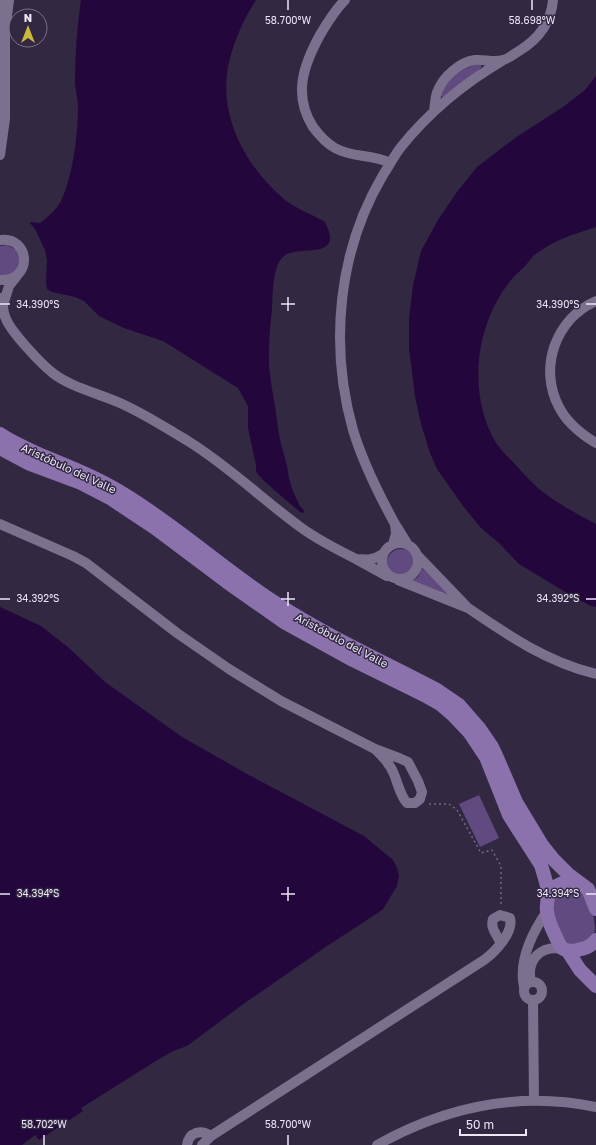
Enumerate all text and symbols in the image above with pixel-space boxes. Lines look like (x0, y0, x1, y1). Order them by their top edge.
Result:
north arrow (8, 8, 48, 48)
text: N (24, 11, 32, 24)
text: 58.700°W (265, 14, 311, 26)
text: 58.698°W (509, 14, 556, 26)
text: 34.390°S (16, 298, 60, 310)
text: 34.390°S (536, 298, 580, 310)
street label: Aristóbulo del Valle (19, 440, 119, 496)
text: 34.392°S (17, 592, 59, 604)
text: 34.392°S (537, 592, 579, 604)
street label: Aristóbulo del Valle (293, 610, 391, 670)
text: 34.394°S (17, 887, 59, 899)
text: 34.394°S (537, 887, 579, 899)
scale bar (460, 1111, 526, 1137)
text: 50 m (466, 1117, 494, 1132)
text: 58.702°W (21, 1118, 67, 1130)
text: 58.700°W (265, 1118, 311, 1130)

